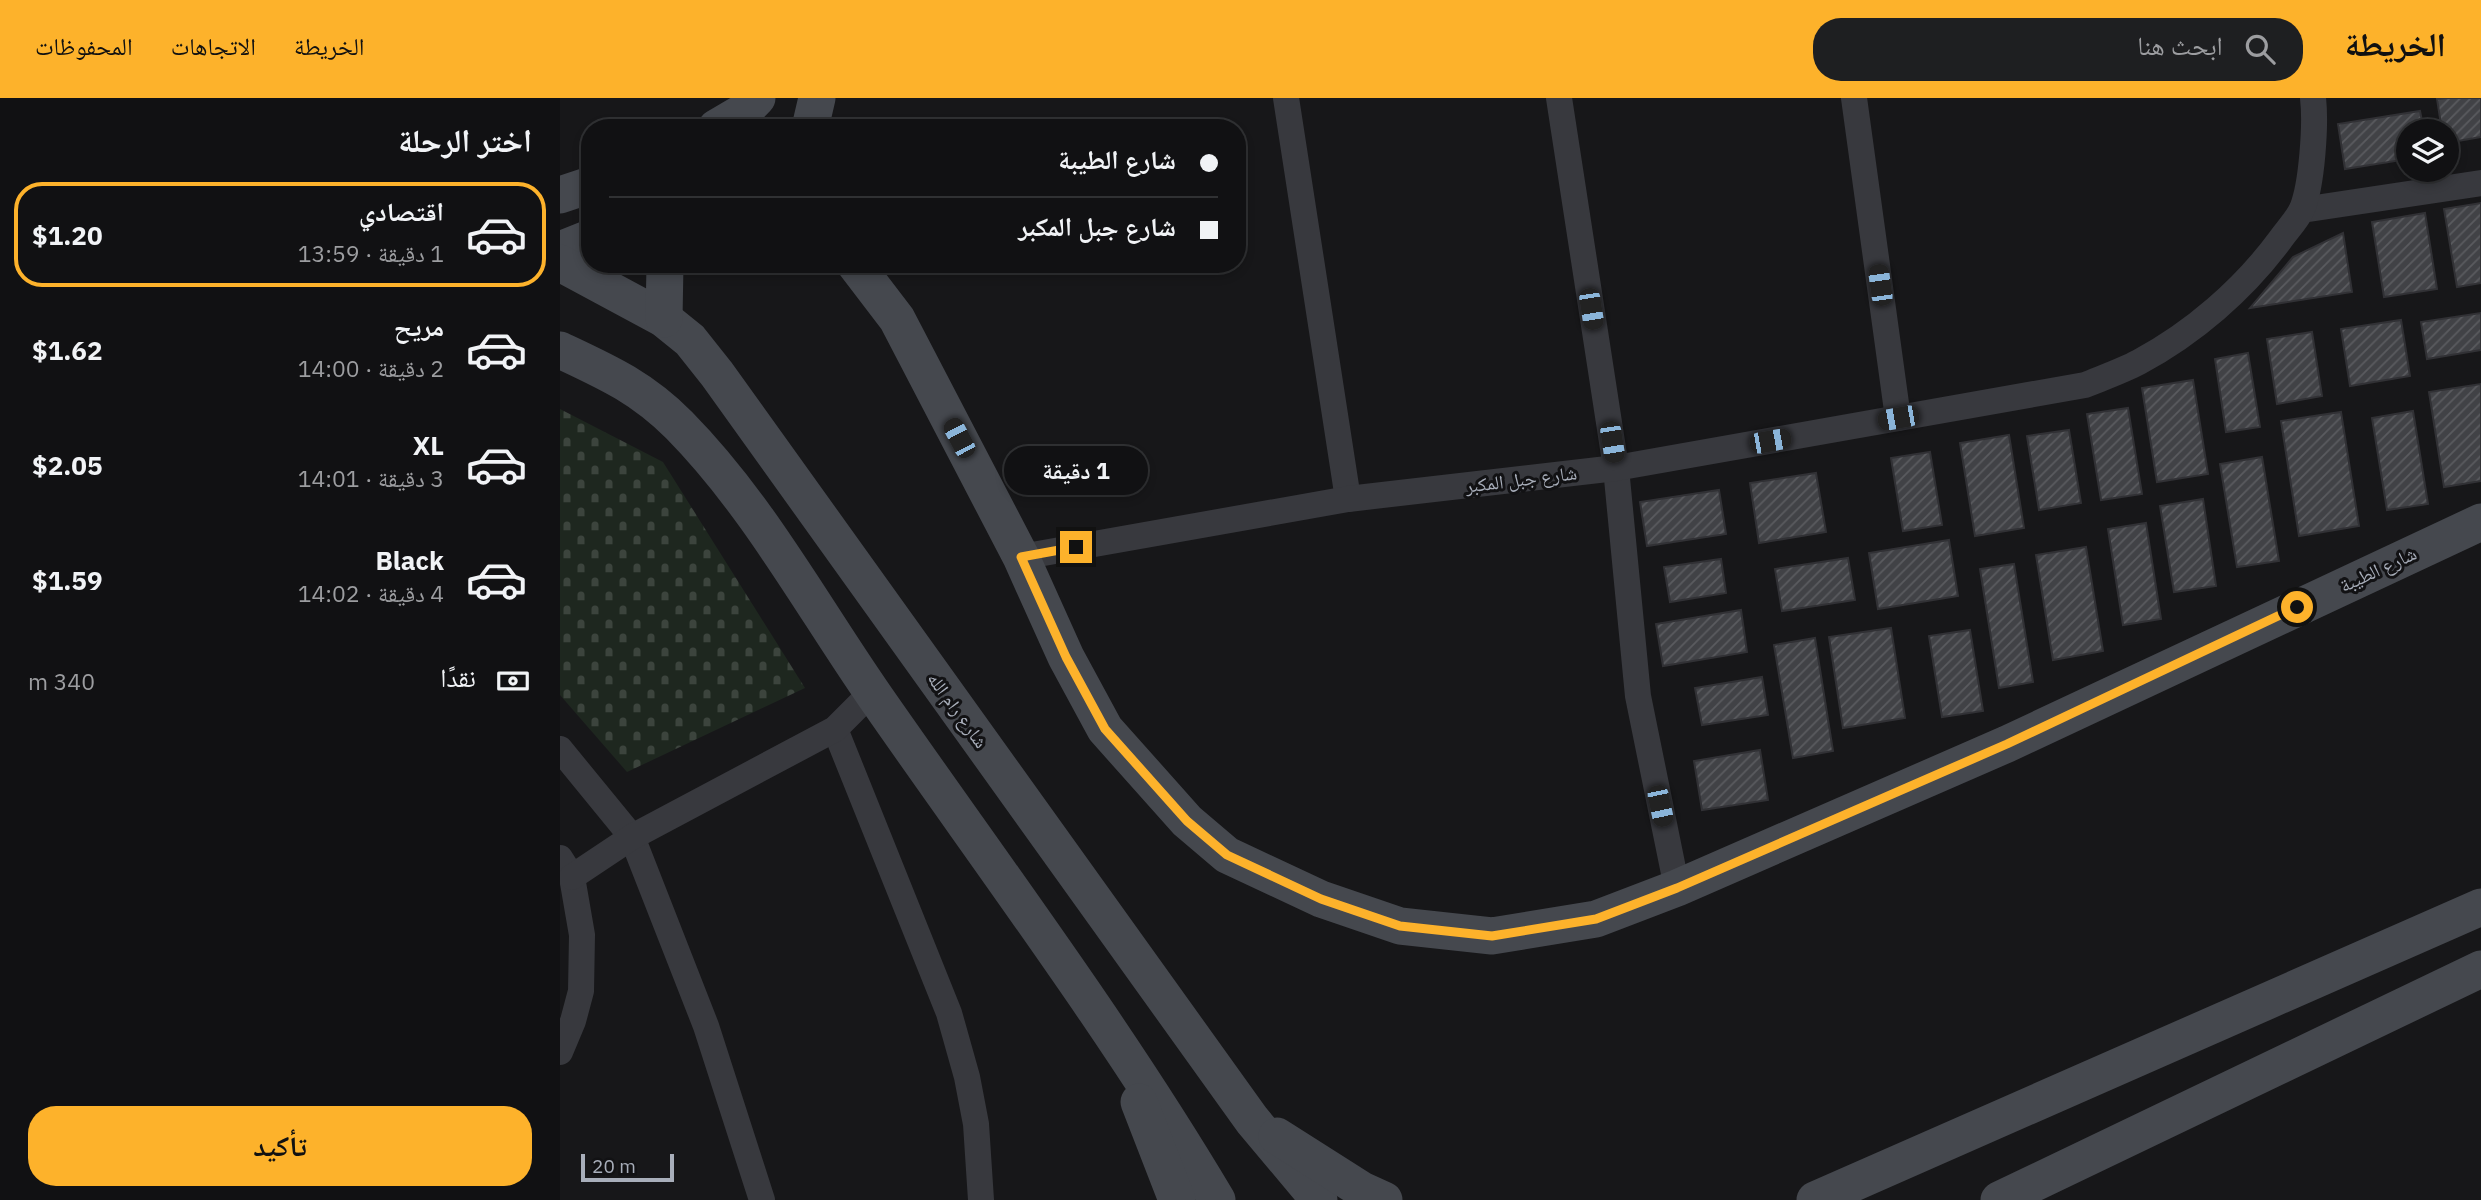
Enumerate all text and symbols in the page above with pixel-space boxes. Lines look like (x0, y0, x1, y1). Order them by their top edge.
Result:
search box (1813, 18, 2303, 81)
text: الخريطة (2345, 22, 2446, 65)
text: ابحث هنا (2137, 28, 2223, 62)
text: المحفوظات (35, 30, 133, 62)
text: الاتجاهات (171, 30, 256, 62)
text: الخريطة (294, 30, 365, 62)
icon: search (2241, 30, 2279, 68)
text: اختر الرحلة (398, 119, 532, 161)
map controls (2396, 119, 2459, 182)
button: layers (2396, 119, 2459, 182)
text: شارع الطيبة (1058, 142, 1176, 176)
text: اقتصادي (359, 194, 444, 228)
icon: car (465, 203, 528, 266)
text: شارع جبل المكبر (1018, 209, 1176, 243)
text: $1.20 (32, 218, 103, 252)
text: 1 دقيقة · 13:59 (298, 238, 444, 268)
car (1867, 263, 1894, 307)
car (1578, 287, 1605, 331)
text: مريح (394, 309, 444, 343)
icon: car (465, 318, 528, 381)
text: $1.62 (32, 333, 103, 367)
text: 2 دقيقة · 14:00 (298, 353, 444, 383)
car (1876, 404, 1921, 432)
car (940, 415, 979, 461)
car (1599, 420, 1626, 464)
car (1748, 427, 1793, 455)
text: XL (413, 428, 444, 462)
icon: car (465, 433, 528, 496)
callout: 1 دقيقة (1004, 446, 1148, 494)
text: $2.05 (32, 448, 103, 482)
text: 1 دقيقة (1042, 455, 1110, 485)
street label: شارع جبل المكبر (1463, 460, 1578, 498)
text: 3 دقيقة · 14:01 (298, 463, 444, 493)
route end (1060, 531, 1092, 563)
street label: شارع الطيبة (2336, 541, 2420, 597)
text: Black (376, 543, 444, 577)
icon: car (465, 548, 528, 611)
text: $1.59 (32, 563, 103, 597)
text: 4 دقيقة · 14:02 (298, 578, 444, 608)
route start (2281, 591, 2313, 623)
text: نقدًا (440, 660, 476, 694)
icon: cash (494, 662, 532, 700)
text: 340 m (28, 666, 95, 696)
street label: شارع رام الله (921, 667, 994, 754)
car (1646, 783, 1675, 829)
button: تأكيد (28, 1106, 532, 1186)
scale bar (581, 1151, 674, 1183)
text: 20 m (592, 1154, 636, 1178)

